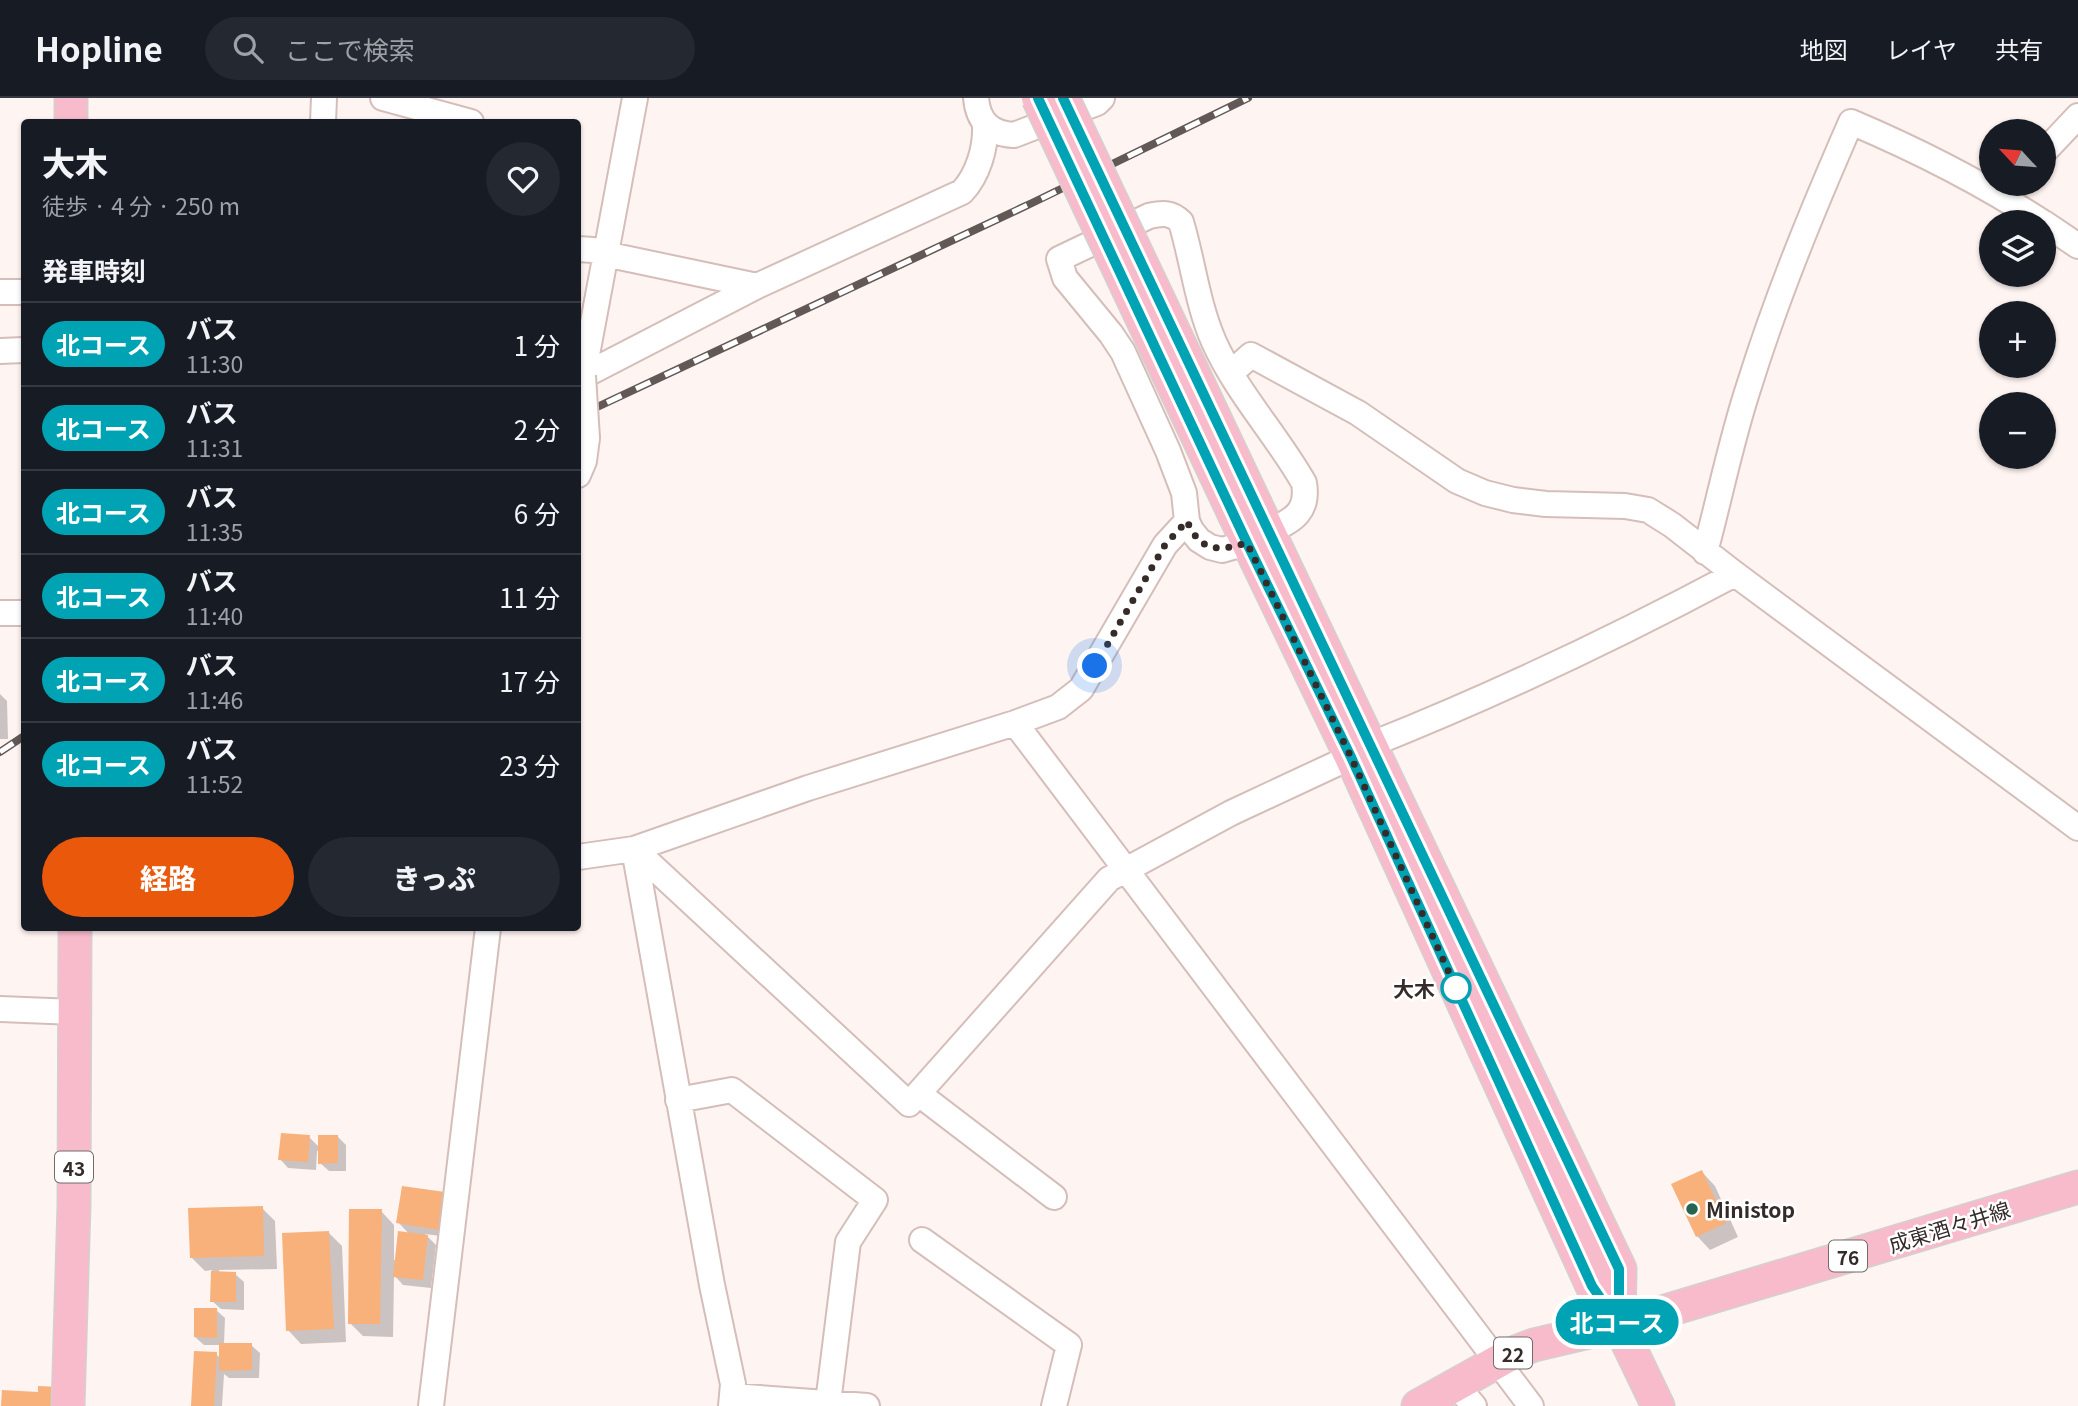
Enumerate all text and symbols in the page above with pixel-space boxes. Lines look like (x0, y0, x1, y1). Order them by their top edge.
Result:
search box (205, 17, 695, 80)
text: Hopline (35, 24, 163, 72)
icon: search (229, 29, 267, 67)
text: ここで検索 (285, 30, 415, 67)
text: 地図 (1800, 31, 1848, 66)
text: レイヤ (1886, 31, 1957, 66)
text: 共有 (1995, 31, 2043, 66)
north arrow (1979, 119, 2056, 196)
map controls (1979, 119, 2056, 469)
text: 大木 (42, 138, 108, 186)
button: heart (486, 142, 560, 216)
text: 徒歩 · 4 分 · 250 m (42, 188, 240, 222)
button: layers (1979, 210, 2056, 287)
text: 発車時刻 (42, 251, 146, 288)
button: + (1979, 301, 2056, 378)
text: バス (186, 309, 238, 346)
text: 北コース (56, 326, 151, 361)
text: 1 分 (514, 326, 560, 363)
text: 11:30 (186, 346, 243, 380)
button: − (1979, 392, 2056, 469)
text: バス (186, 393, 238, 430)
text: 北コース (56, 410, 151, 445)
text: 2 分 (514, 410, 560, 447)
text: 11:31 (186, 430, 243, 464)
text: バス (186, 477, 238, 514)
text: 北コース (56, 494, 151, 529)
text: 6 分 (514, 494, 560, 531)
text: 11:35 (186, 514, 243, 548)
text: バス (186, 561, 238, 598)
text: 北コース (56, 578, 151, 613)
text: 11 分 (499, 578, 560, 615)
text: 11:40 (186, 598, 243, 632)
text: バス (186, 645, 238, 682)
your location (1077, 648, 1112, 683)
text: 北コース (56, 662, 151, 697)
text: 17 分 (499, 662, 560, 699)
text: 11:46 (186, 682, 243, 716)
text: バス (186, 729, 238, 766)
text: 北コース (56, 746, 151, 781)
text: 23 分 (499, 746, 560, 783)
text: 11:52 (186, 766, 243, 800)
button: 経路 (42, 837, 294, 917)
button: きっぷ (308, 837, 560, 917)
place label: 大木 (1393, 973, 1435, 1003)
marker: 大木 (1441, 973, 1471, 1003)
road number: 43 (55, 1152, 93, 1182)
street label: 成東酒々井線 (1884, 1193, 2014, 1259)
place label: Ministop (1706, 1194, 1795, 1224)
marker: Ministop (1684, 1201, 1700, 1217)
road number: 76 (1829, 1240, 1867, 1272)
line badge: 北コース (1568, 1299, 1666, 1345)
text: 北コース (1570, 1304, 1664, 1339)
road number: 22 (1494, 1338, 1532, 1368)

